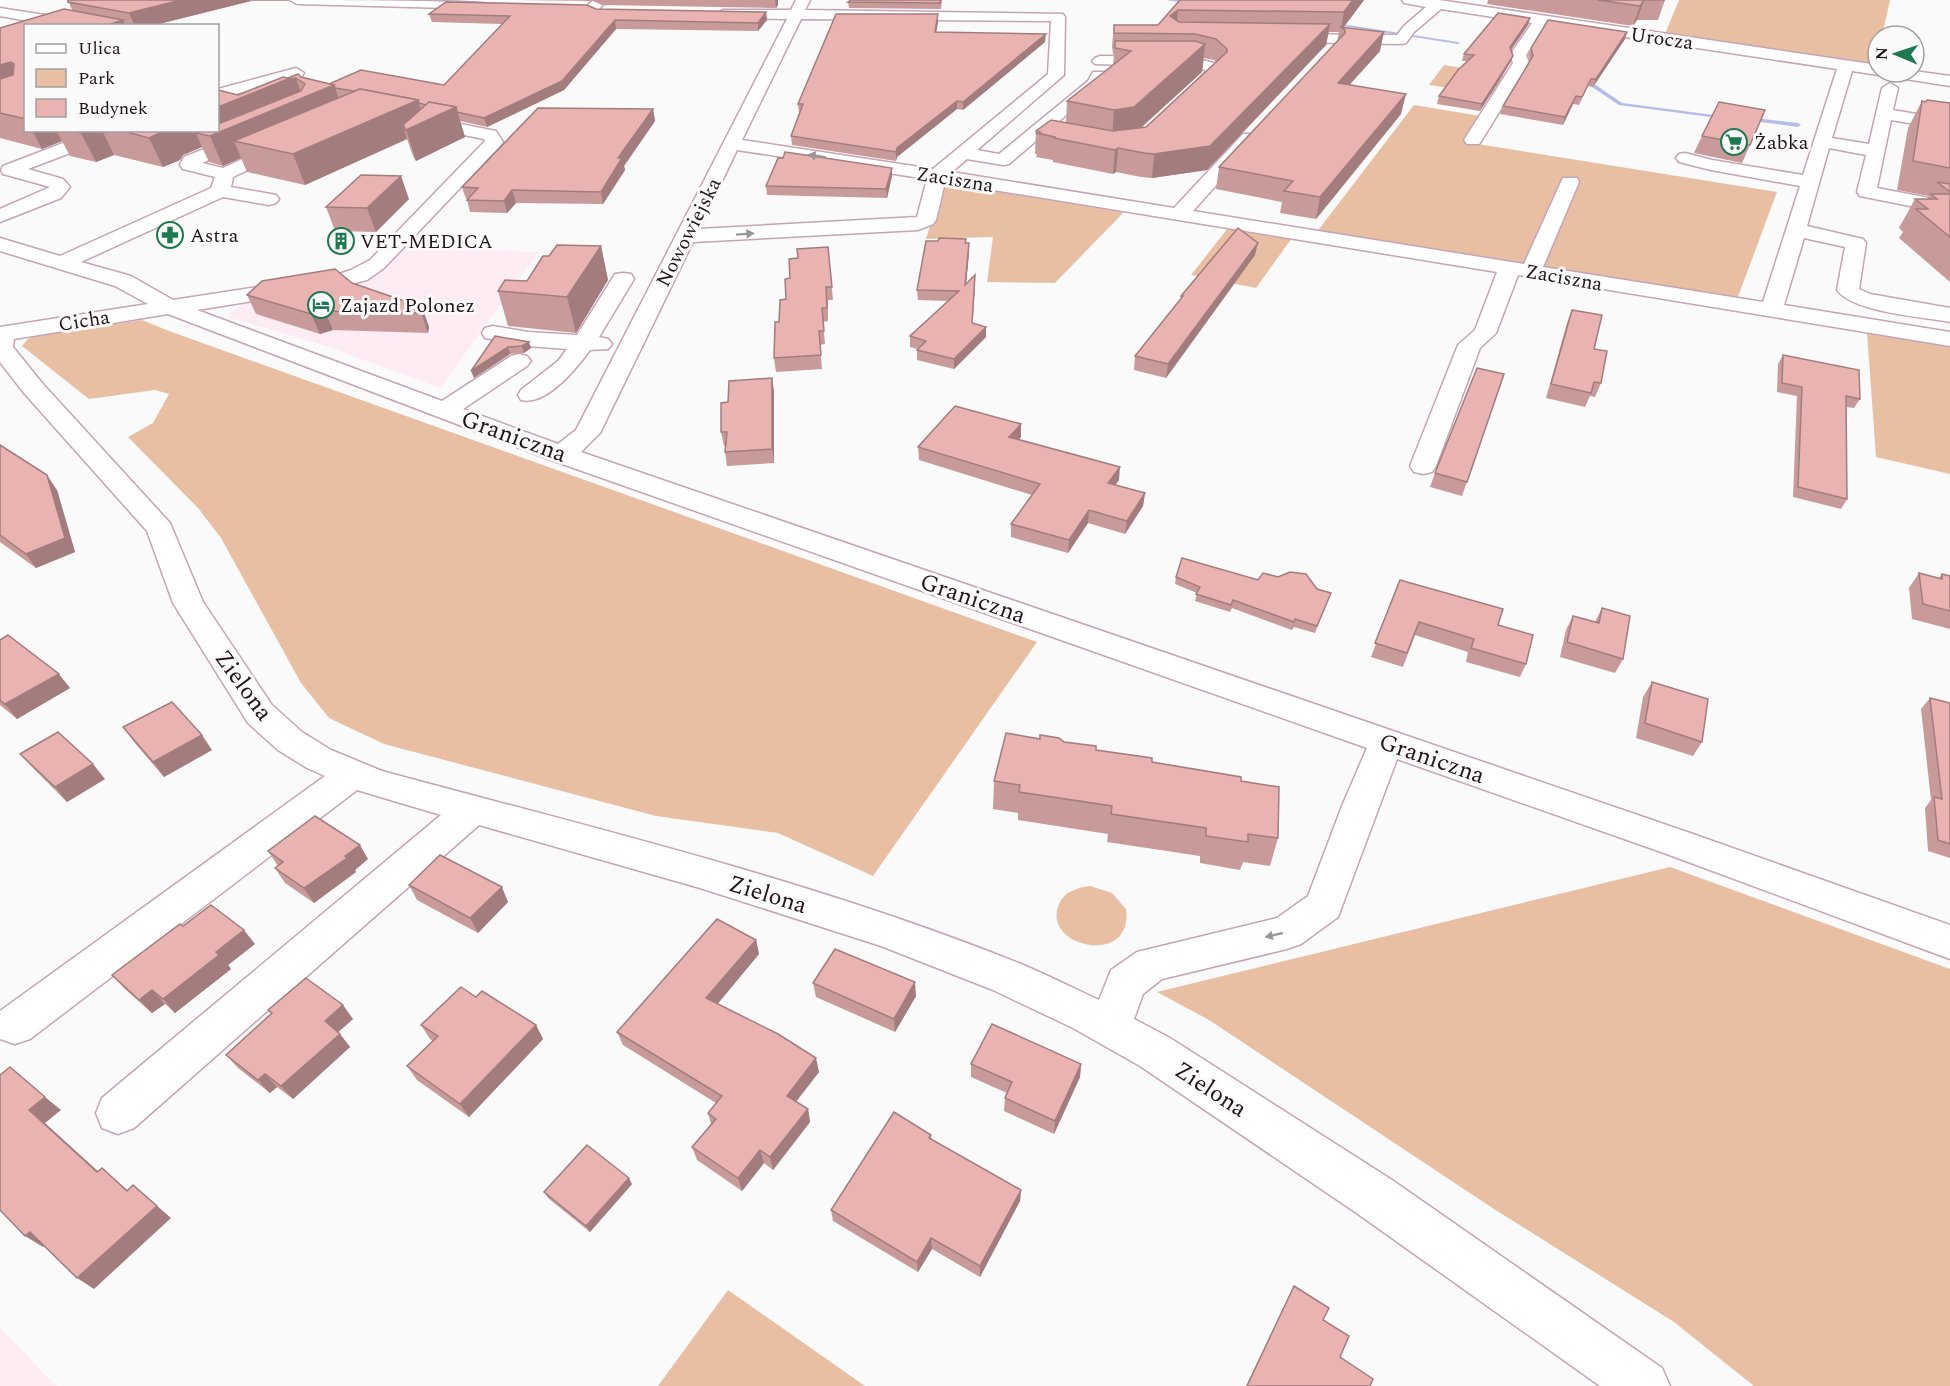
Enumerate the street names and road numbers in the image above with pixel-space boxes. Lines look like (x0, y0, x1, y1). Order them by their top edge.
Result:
street label: Urocza (1628, 20, 1696, 58)
street label: Zaciszna (914, 159, 996, 201)
street label: Nowowiejska (648, 172, 729, 292)
street label: Zaciszna (1523, 256, 1605, 300)
street label: Cicha (56, 302, 112, 340)
street label: Graniczna (456, 401, 572, 473)
street label: Graniczna (915, 564, 1031, 634)
street label: Zielona (205, 643, 281, 729)
street label: Graniczna (1374, 724, 1490, 794)
street label: Zielona (724, 866, 812, 924)
street label: Zielona (1167, 1053, 1254, 1127)

